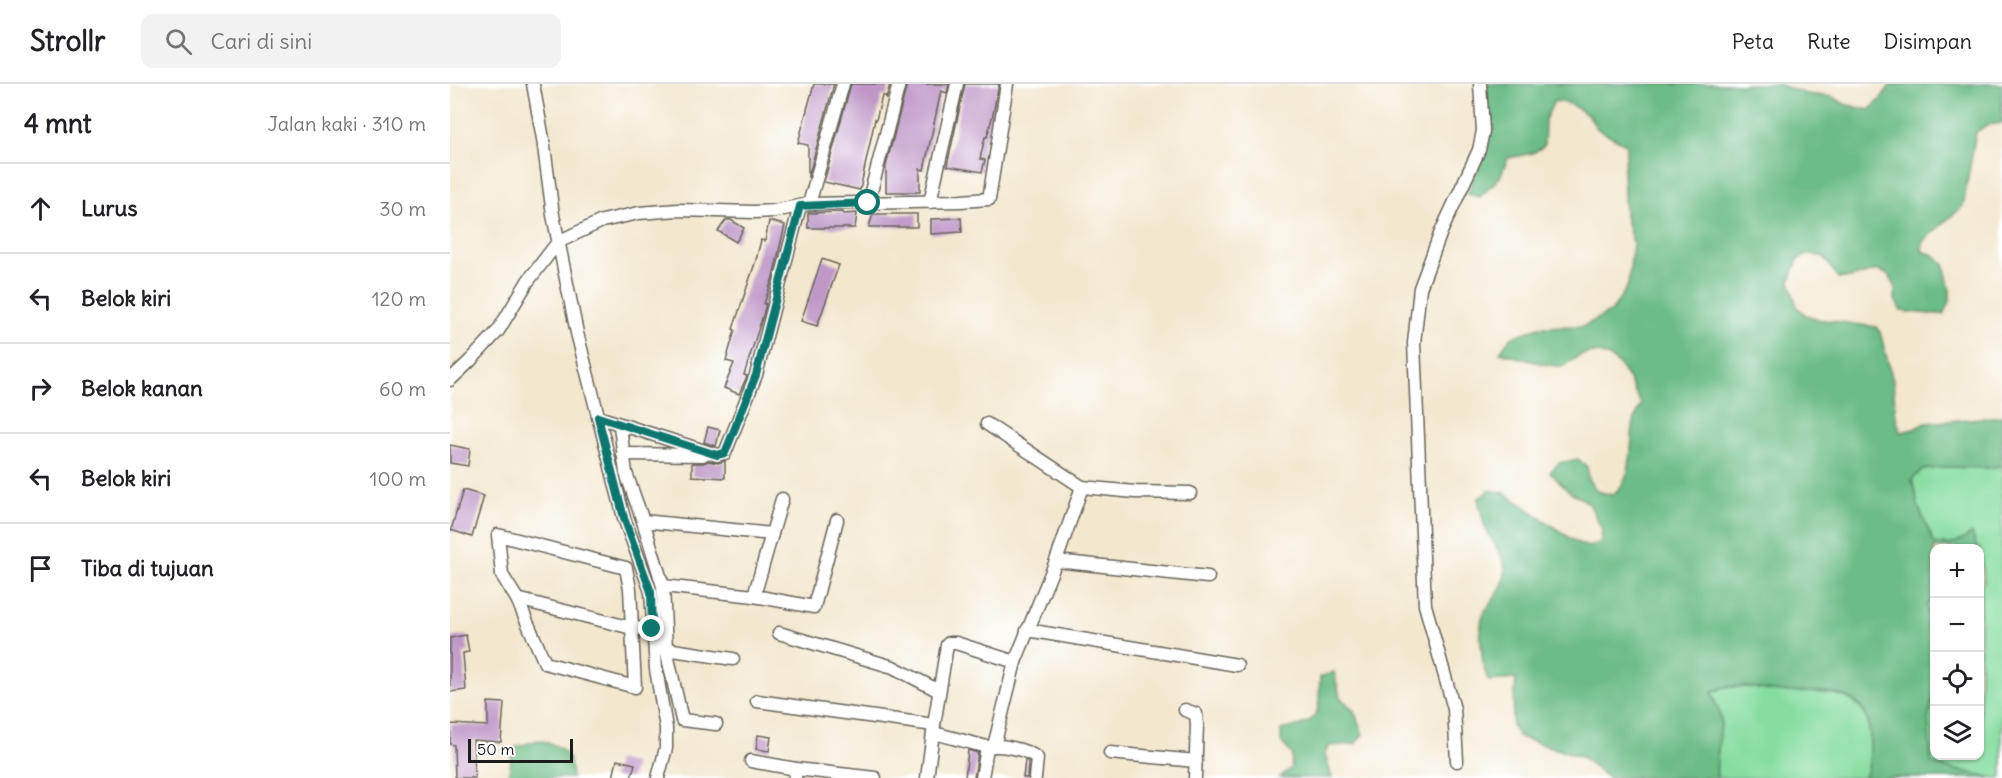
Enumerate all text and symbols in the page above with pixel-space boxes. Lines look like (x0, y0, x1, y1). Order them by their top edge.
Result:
search box (141, 14, 561, 68)
text: Strollr (30, 23, 105, 59)
icon: search (162, 25, 195, 58)
text: Cari di sini (210, 27, 312, 55)
text: Peta (1732, 28, 1774, 55)
text: Rute (1807, 28, 1851, 55)
text: Disimpan (1884, 28, 1972, 55)
text: 4 mnt (24, 107, 92, 140)
text: Jalan kaki · 310 m (268, 111, 426, 136)
route start (854, 189, 880, 215)
icon: ahead (24, 192, 57, 225)
text: Lurus (81, 194, 137, 222)
text: 30 m (379, 196, 426, 221)
icon: left (24, 282, 57, 315)
text: Belok kiri (81, 284, 171, 312)
text: 120 m (372, 286, 426, 311)
icon: right (24, 372, 57, 405)
text: Belok kanan (81, 374, 203, 402)
text: 60 m (379, 376, 426, 401)
icon: left (24, 462, 57, 495)
text: Belok kiri (81, 464, 171, 492)
text: 100 m (369, 466, 426, 491)
map controls (1930, 544, 1984, 760)
button: + (1930, 544, 1984, 598)
icon: arrive (24, 552, 57, 585)
text: Tiba di tujuan (81, 554, 214, 582)
button: − (1930, 598, 1984, 652)
route end (638, 615, 664, 641)
button: locate (1930, 652, 1984, 706)
button: layers (1930, 706, 1984, 760)
scale bar (468, 736, 573, 764)
text: 50 m (477, 739, 515, 759)

